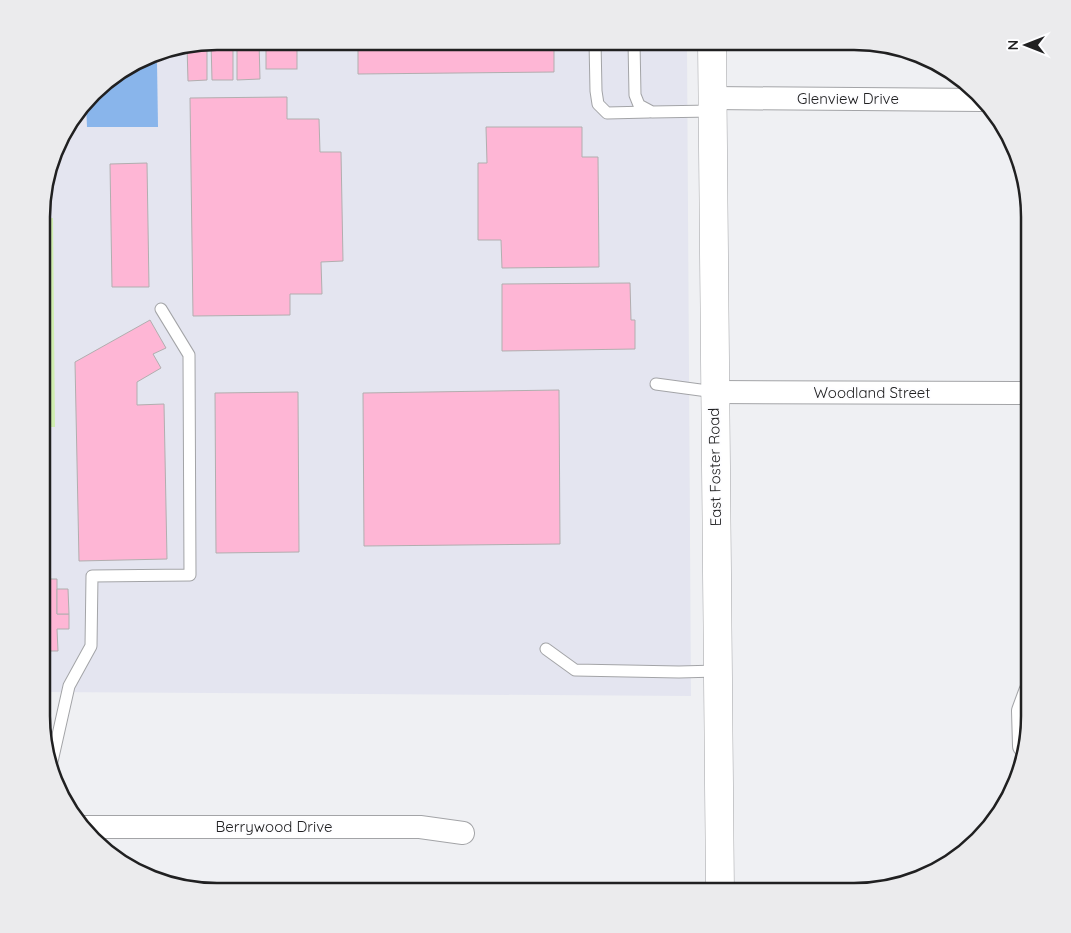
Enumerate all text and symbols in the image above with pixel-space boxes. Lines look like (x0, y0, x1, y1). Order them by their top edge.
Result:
north arrow (1001, 20, 1051, 70)
text: N (1004, 40, 1022, 50)
street label: Glenview Drive (797, 89, 899, 108)
street label: Woodland Street (814, 383, 930, 402)
street label: East Foster Road (704, 407, 725, 527)
street label: Berrywood Drive (216, 817, 333, 836)

